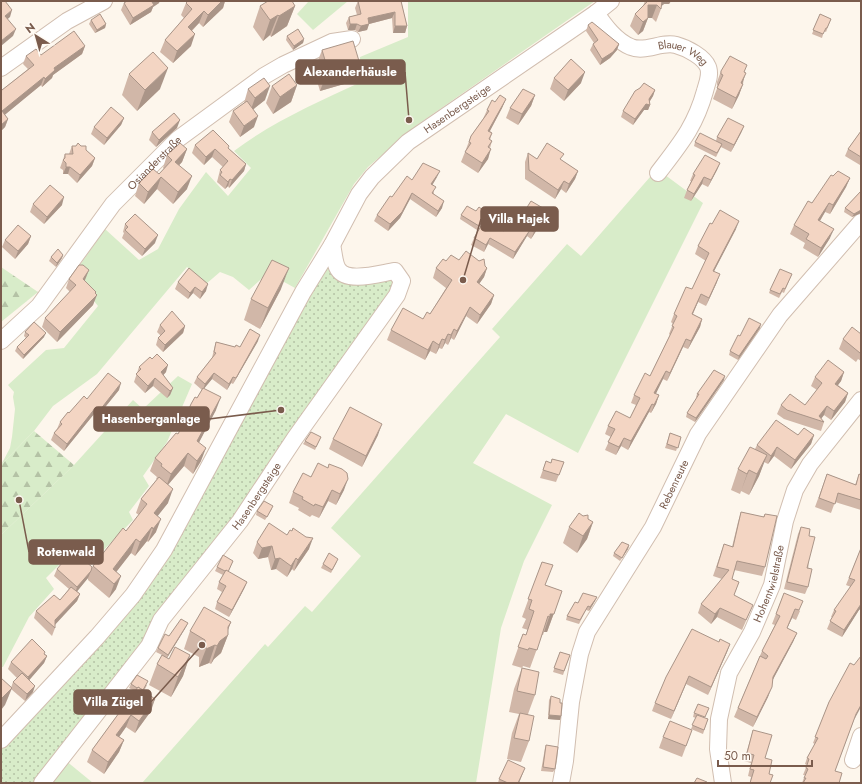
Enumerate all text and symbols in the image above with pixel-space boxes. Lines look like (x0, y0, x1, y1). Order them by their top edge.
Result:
north arrow (16, 16, 56, 56)
text: N (22, 19, 38, 37)
street label: Blauer Weg (656, 36, 712, 69)
callout: Alexanderhäusle (296, 60, 405, 84)
text: Alexanderhäusle (302, 63, 397, 81)
street label: Hasenbergsteige (420, 79, 494, 137)
street label: Osianderstraße (124, 132, 185, 193)
callout: Villa Hajek (481, 207, 558, 231)
text: Villa Hajek (487, 210, 550, 228)
callout: Hasenberganlage (94, 407, 209, 431)
text: Hasenberganlage (102, 410, 201, 428)
street label: Rebenreute (655, 457, 693, 512)
street label: Hasenbergsteige (228, 459, 285, 533)
callout: Rotenwald (29, 540, 103, 564)
text: Rotenwald (37, 543, 95, 561)
street label: Hohentwielstraße (749, 543, 788, 625)
callout: Villa Zügel (74, 690, 151, 714)
text: Villa Zügel (82, 693, 143, 711)
scale bar (718, 742, 812, 768)
text: 50 m (724, 747, 751, 765)

